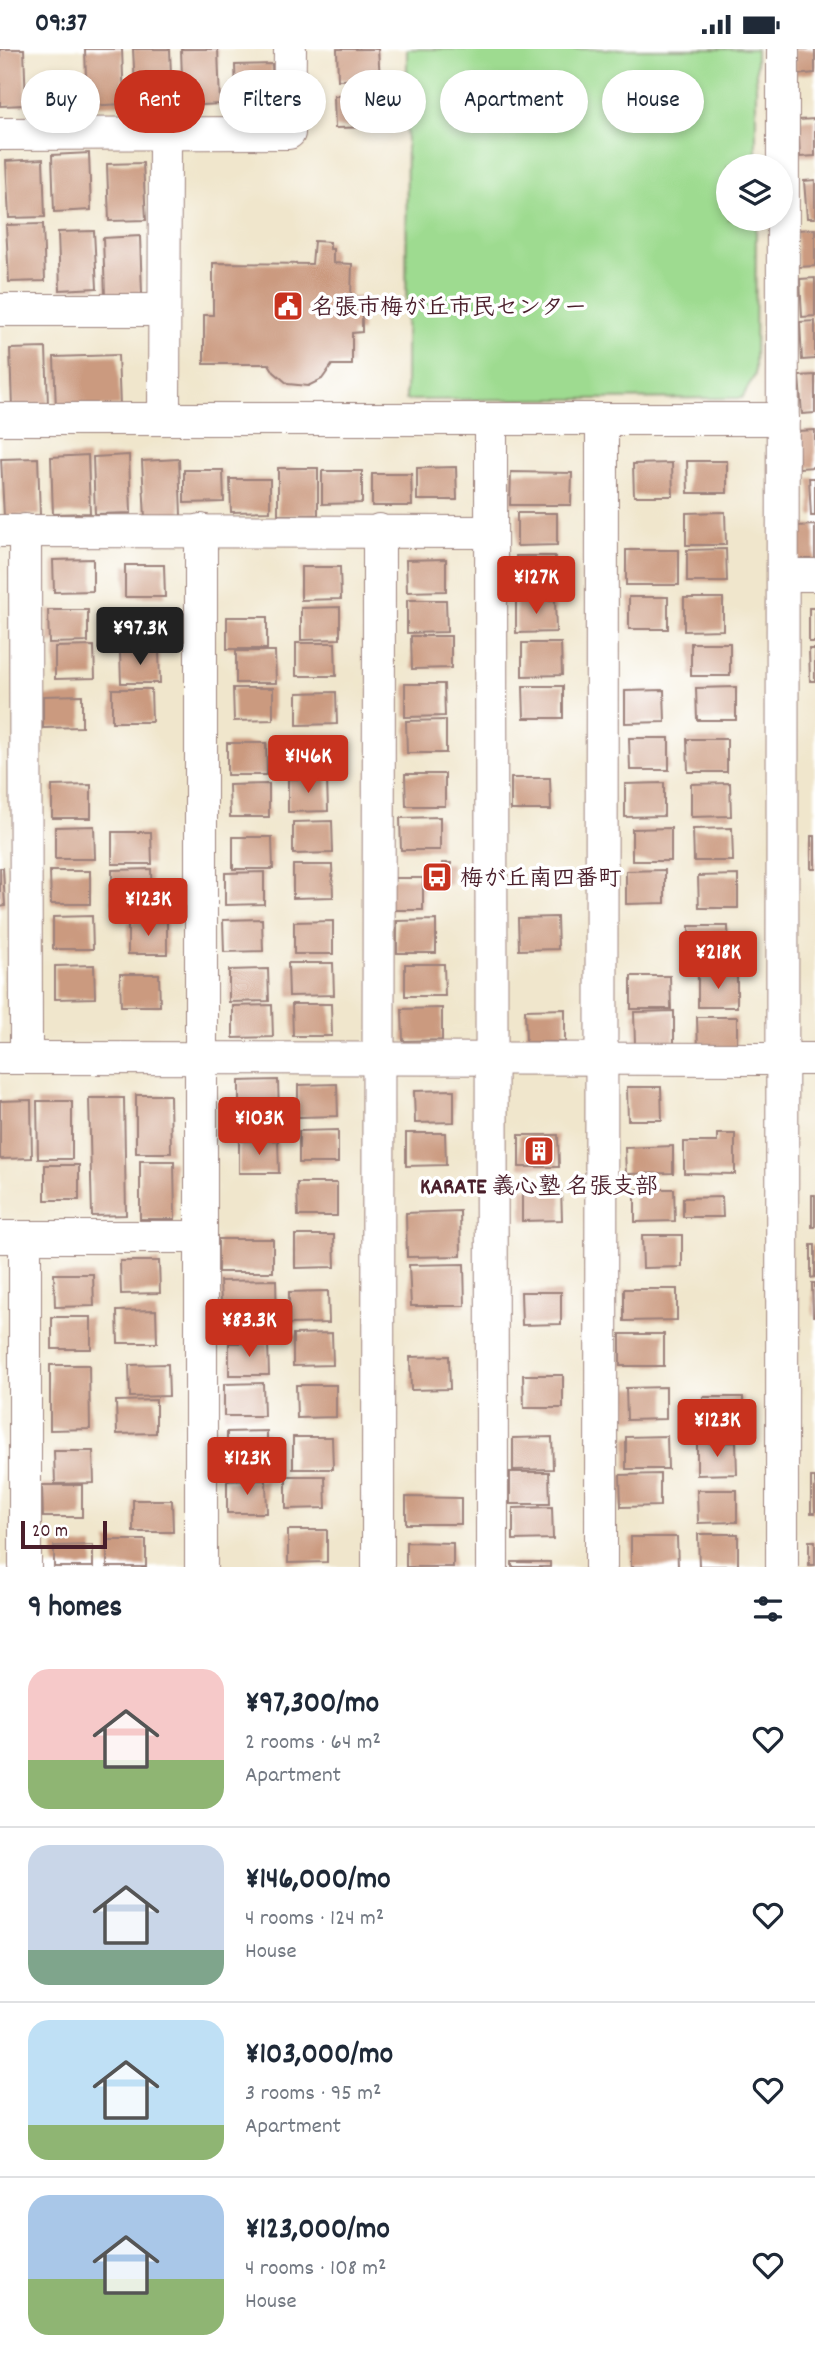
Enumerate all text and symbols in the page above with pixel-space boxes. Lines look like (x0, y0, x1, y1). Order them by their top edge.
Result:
text: 09:37 (35, 6, 87, 43)
chip: Buy (21, 70, 100, 133)
chip: Rent (114, 70, 205, 133)
chip: Filters (219, 70, 326, 133)
chip: New (340, 70, 426, 133)
chip: Apartment (440, 70, 588, 133)
chip: House (602, 70, 704, 133)
map controls (716, 154, 793, 231)
button: layers (716, 154, 793, 231)
public building icon: 名張市梅が丘市民センター (271, 289, 305, 323)
place label: 名張市梅が丘市民センター (311, 293, 587, 326)
pin: ¥127K (487, 557, 585, 616)
text: ¥127K (513, 562, 559, 595)
pin: ¥97.3K (83, 607, 197, 667)
text: ¥97.3K (112, 613, 168, 646)
pin: ¥146K (259, 735, 357, 795)
text: ¥146K (284, 741, 332, 774)
bus stop icon: 梅が丘南四番町 (420, 860, 454, 894)
place label: 梅が丘南四番町 (460, 864, 621, 897)
pin: ¥123K (99, 879, 197, 938)
text: ¥123K (124, 884, 172, 917)
pin: ¥218K (669, 932, 767, 991)
text: ¥218K (695, 937, 741, 970)
pin: ¥103K (210, 1097, 308, 1157)
text: ¥103K (234, 1103, 284, 1136)
building icon: KARATE 義心塾 名張支部 (522, 1134, 556, 1168)
place label: KARATE 義心塾 名張支部 (420, 1172, 658, 1205)
pin: ¥83.3K (192, 1299, 306, 1359)
text: ¥83.3K (221, 1305, 277, 1338)
pin: ¥123K (668, 1399, 766, 1459)
text: ¥123K (693, 1405, 741, 1438)
pin: ¥123K (198, 1437, 296, 1497)
text: ¥123K (223, 1443, 271, 1476)
scale bar (21, 1518, 107, 1550)
text: 20 m (32, 1519, 68, 1546)
text: 9 homes (28, 1588, 122, 1631)
icon: filters (749, 1590, 787, 1628)
text: ¥97,300/mo (245, 1684, 379, 1727)
icon: home (84, 1697, 168, 1781)
icon: heart (749, 1720, 787, 1758)
text: 2 rooms · 64 m² (245, 1727, 381, 1760)
text: Apartment (245, 1760, 341, 1793)
text: ¥146,000/mo (245, 1860, 391, 1903)
icon: home (84, 1873, 168, 1957)
icon: heart (749, 1896, 787, 1934)
text: 4 rooms · 124 m² (245, 1903, 384, 1936)
text: House (245, 1936, 297, 1969)
text: ¥103,000/mo (245, 2035, 393, 2078)
icon: home (84, 2048, 168, 2132)
icon: heart (749, 2071, 787, 2109)
text: 3 rooms · 95 m² (245, 2078, 381, 2111)
text: Apartment (245, 2111, 341, 2144)
text: ¥123,000/mo (245, 2210, 390, 2253)
icon: home (84, 2223, 168, 2307)
icon: heart (749, 2246, 787, 2284)
text: 4 rooms · 108 m² (245, 2253, 386, 2286)
text: House (245, 2286, 297, 2319)

